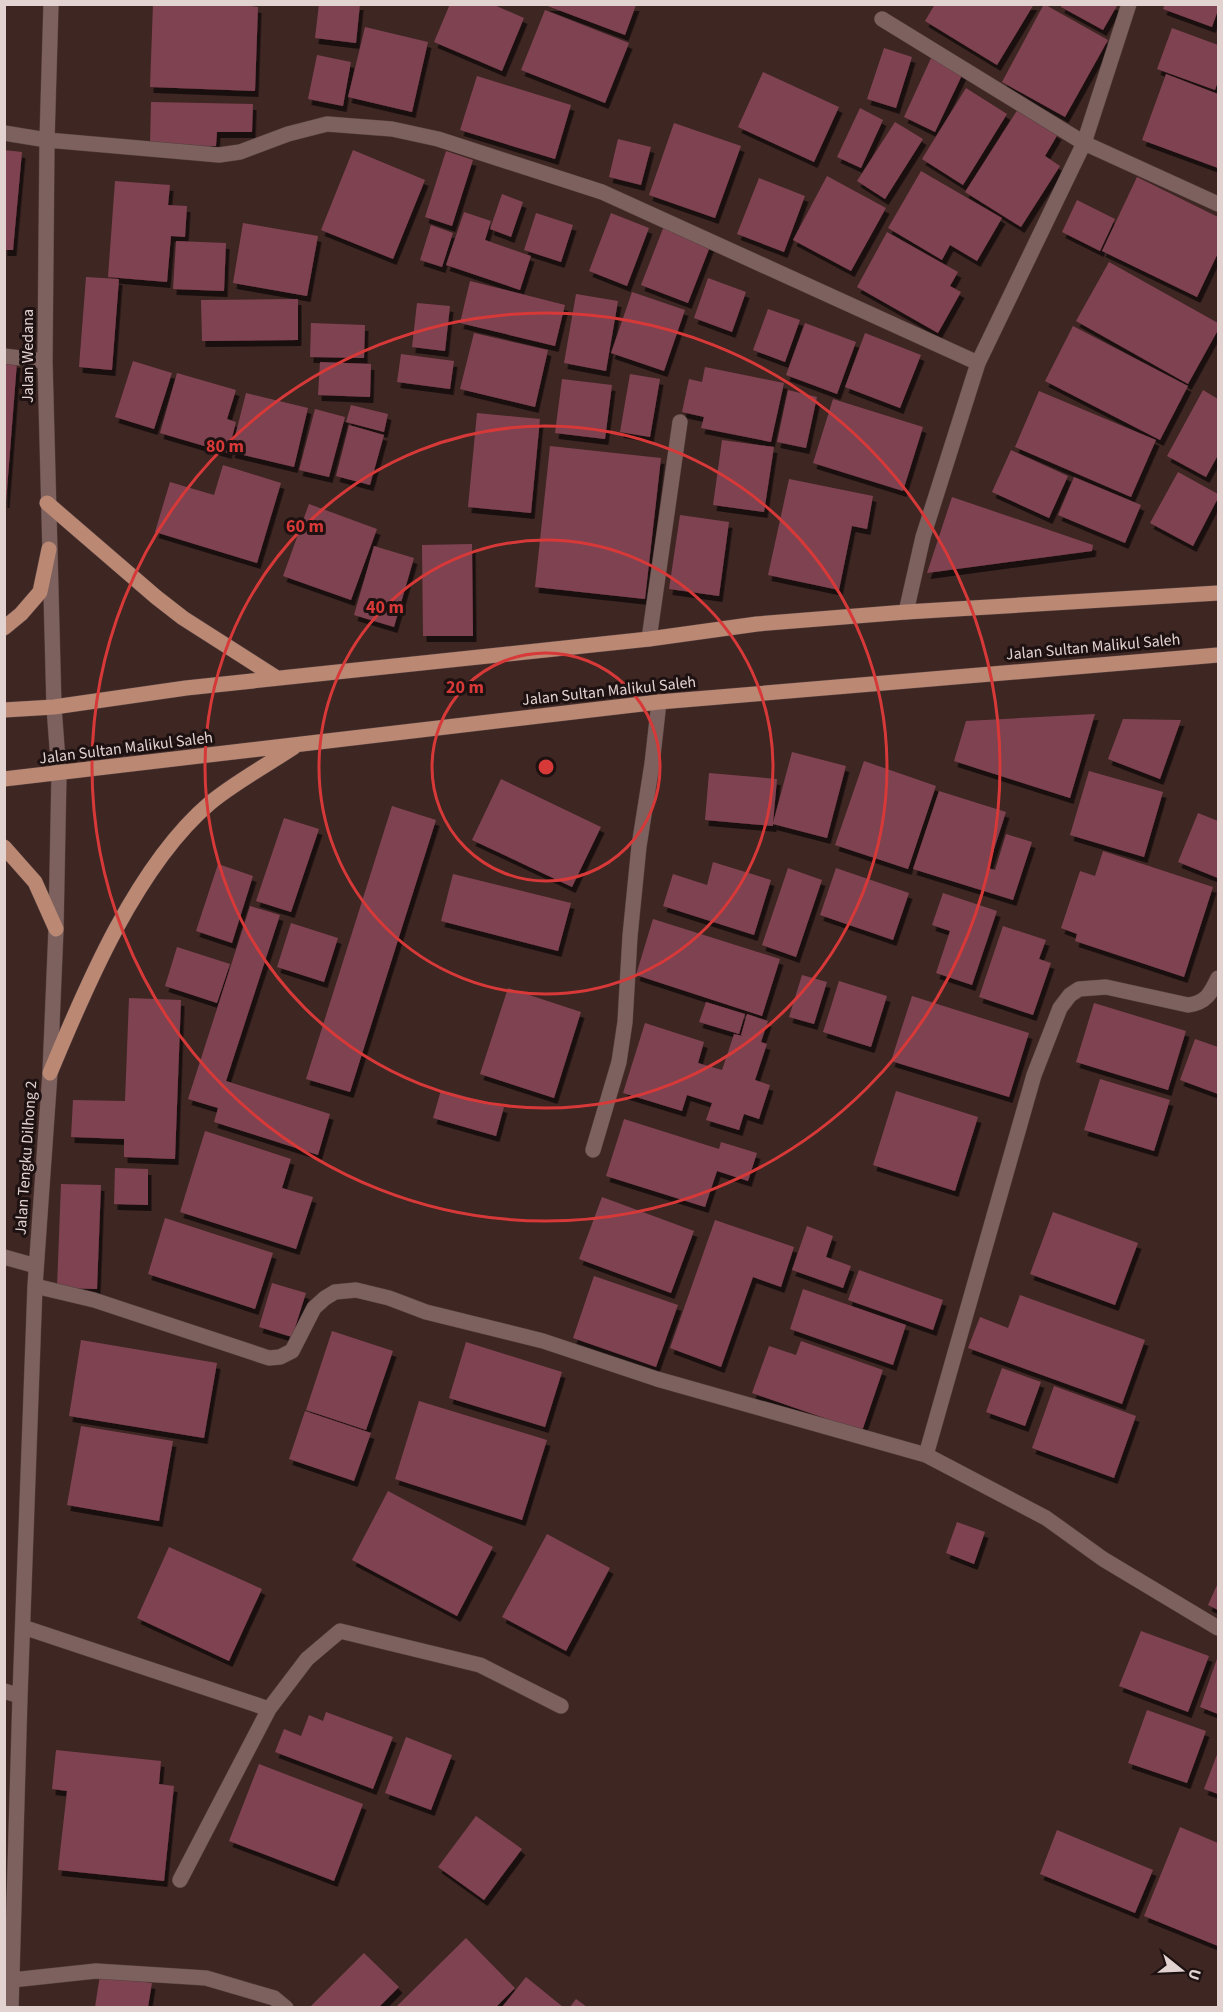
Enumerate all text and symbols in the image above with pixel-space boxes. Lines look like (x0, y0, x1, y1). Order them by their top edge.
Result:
street label: Jalan Wedana (17, 309, 39, 403)
text: 80 m (206, 434, 244, 459)
text: 60 m (286, 514, 324, 539)
text: 40 m (366, 595, 404, 620)
street label: Jalan Sultan Malikul Saleh (1005, 628, 1181, 666)
street label: Jalan Sultan Malikul Saleh (521, 671, 697, 711)
text: 20 m (446, 675, 484, 700)
street label: Jalan Sultan Malikul Saleh (38, 726, 214, 770)
centre of rings (536, 757, 556, 777)
street label: Jalan Tengku Dilhong 2 (10, 1080, 42, 1236)
north arrow (1151, 1940, 1211, 2000)
text: U (1182, 1966, 1206, 1983)

